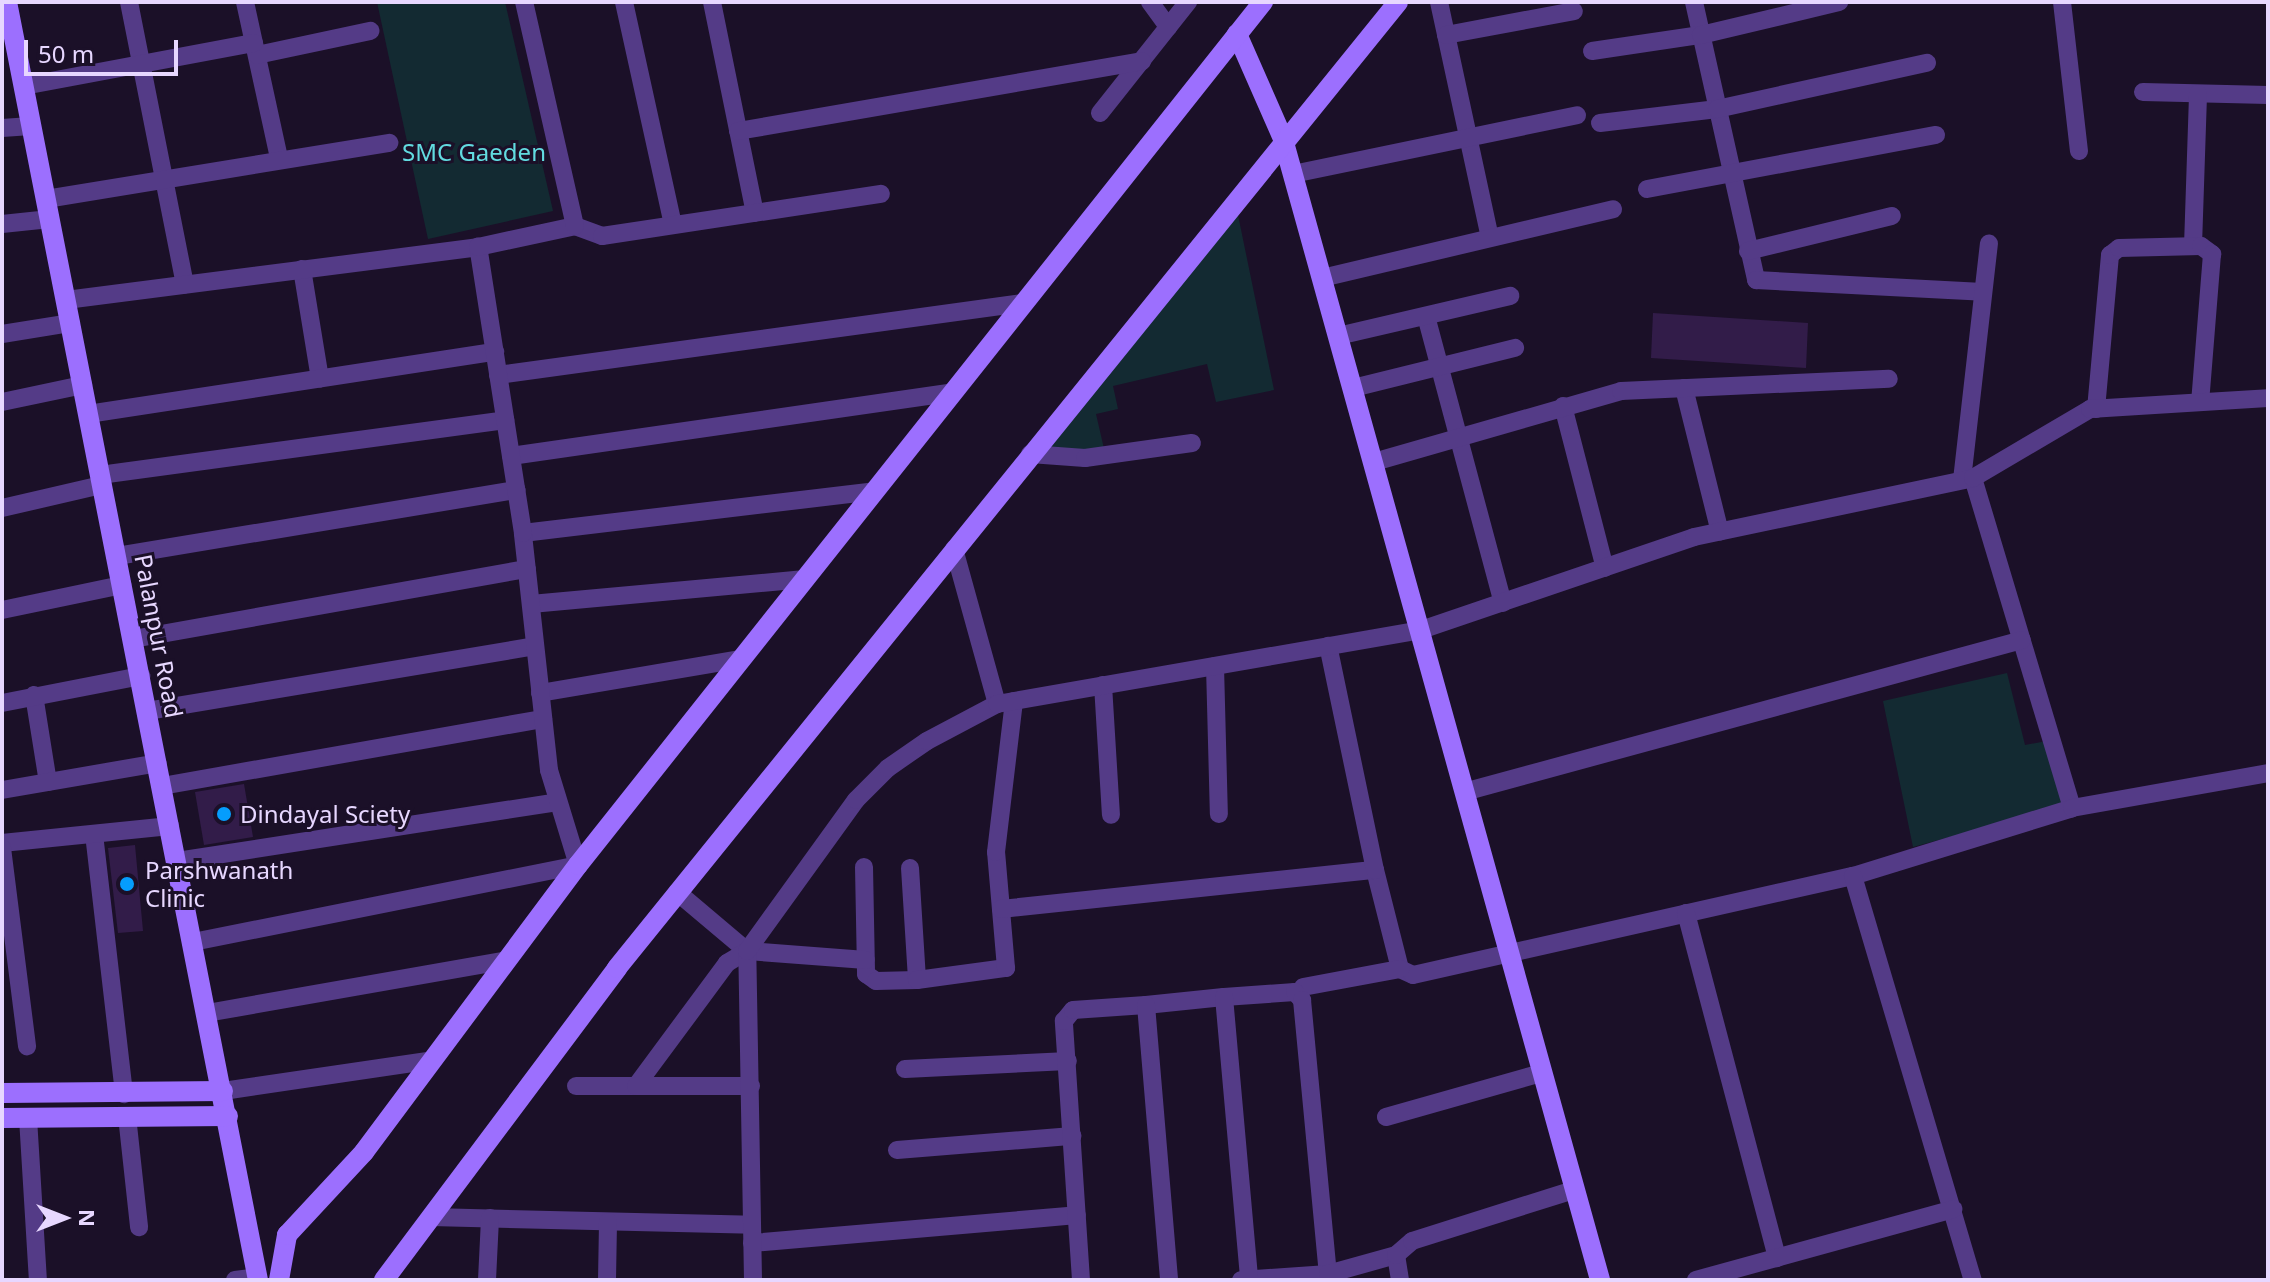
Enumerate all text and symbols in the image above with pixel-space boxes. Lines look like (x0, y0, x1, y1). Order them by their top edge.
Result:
scale bar (28, 24, 182, 74)
text: 50 m (38, 37, 94, 70)
park label: SMC Gaeden (402, 138, 546, 166)
street label: Palanpur Road (129, 552, 189, 720)
place label: Dindayal Sciety (240, 800, 410, 828)
marker: Dindayal Sciety (215, 805, 233, 823)
place label: Parshwanath Clinic (145, 856, 293, 912)
marker: Parshwanath Clinic (116, 873, 138, 895)
north arrow (24, 1178, 104, 1258)
text: N (73, 1209, 103, 1227)

